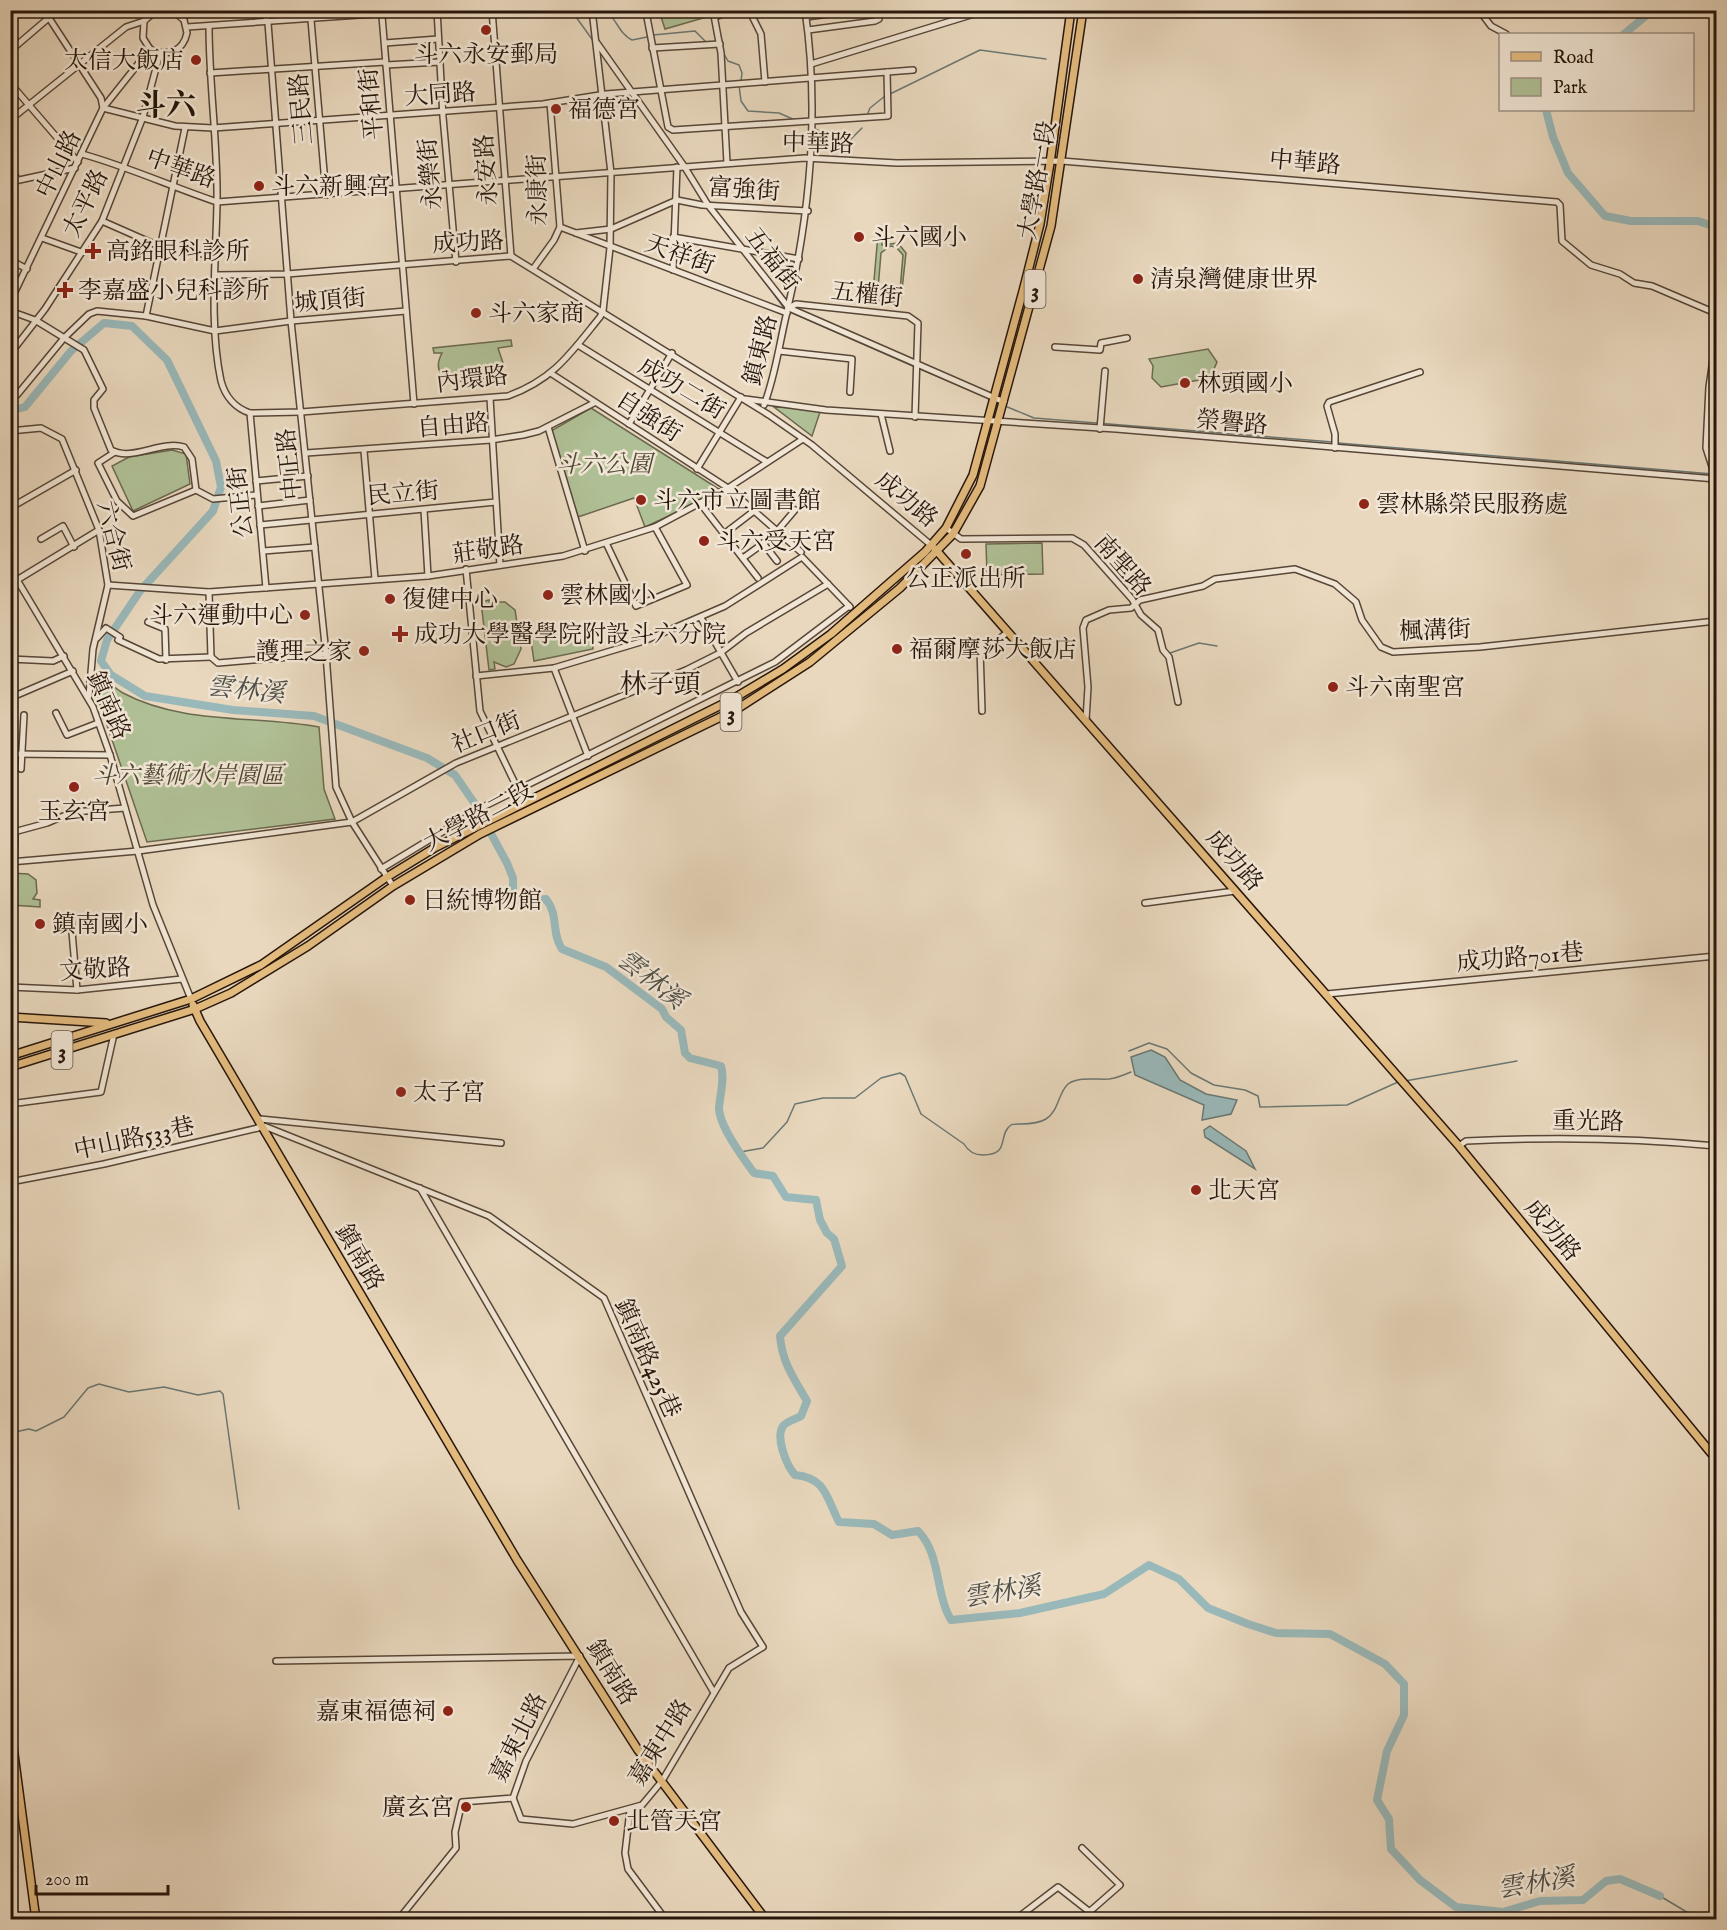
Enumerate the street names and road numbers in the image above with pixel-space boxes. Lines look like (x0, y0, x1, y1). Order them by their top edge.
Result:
street label: 平和街 (354, 67, 391, 141)
street label: 三民路 (284, 72, 321, 146)
street label: 大同路 (403, 78, 477, 113)
street label: 大學路一段 (1013, 118, 1064, 242)
street label: 中山路 (30, 126, 89, 204)
street label: 中華路 (782, 128, 854, 161)
street label: 永安路 (470, 133, 505, 207)
street label: 永樂街 (413, 137, 450, 211)
street label: 中華路 (141, 143, 220, 196)
street label: 中華路 (1268, 145, 1342, 182)
street label: 永康街 (522, 154, 555, 226)
street label: 太平路 (57, 165, 116, 243)
street label: 富強街 (707, 173, 781, 208)
street label: 五福街 (737, 222, 806, 298)
street label: 成功路 (431, 226, 505, 261)
street label: 天祥街 (640, 229, 719, 282)
road number: 3 (1024, 270, 1046, 308)
street label: 五權街 (829, 276, 904, 315)
street label: 城頂街 (293, 283, 367, 320)
street label: 鎮東路 (738, 312, 785, 389)
street label: 成功二街 (632, 351, 730, 427)
street label: 內環路 (435, 361, 510, 400)
street label: 自強街 (610, 385, 687, 450)
street label: 榮譽路 (1195, 405, 1269, 442)
street label: 自由路 (416, 408, 490, 445)
street label: 中正路 (271, 426, 310, 501)
street label: 公正街 (222, 464, 261, 539)
street label: 成功路 (868, 465, 944, 535)
street label: 民立街 (366, 476, 440, 513)
street label: 六合街 (89, 498, 136, 575)
street label: 南聖路 (1087, 529, 1157, 603)
street label: 莊敬路 (450, 530, 526, 571)
street label: 楓溝街 (1399, 615, 1472, 648)
street label: 鎮南路 (79, 666, 136, 745)
road number: 3 (720, 693, 742, 731)
street label: 社口街 (447, 706, 526, 761)
street label: 大學路二段 (418, 775, 539, 859)
street label: 成功路 (1199, 824, 1269, 898)
street label: 成功路701巷 (1455, 937, 1585, 980)
street label: 文敬路 (58, 953, 132, 988)
road number: 3 (52, 1031, 72, 1069)
street label: 重光路 (1552, 1106, 1624, 1139)
street label: 中山路533巷 (71, 1112, 198, 1167)
street label: 成功路 (1517, 1193, 1587, 1269)
street label: 鎮南路 (327, 1219, 390, 1297)
street label: 鎮南路425巷 (607, 1294, 687, 1423)
street label: 鎮南路 (579, 1634, 643, 1712)
street label: 嘉東北路 (484, 1688, 555, 1787)
street label: 嘉東中路 (623, 1694, 700, 1792)

